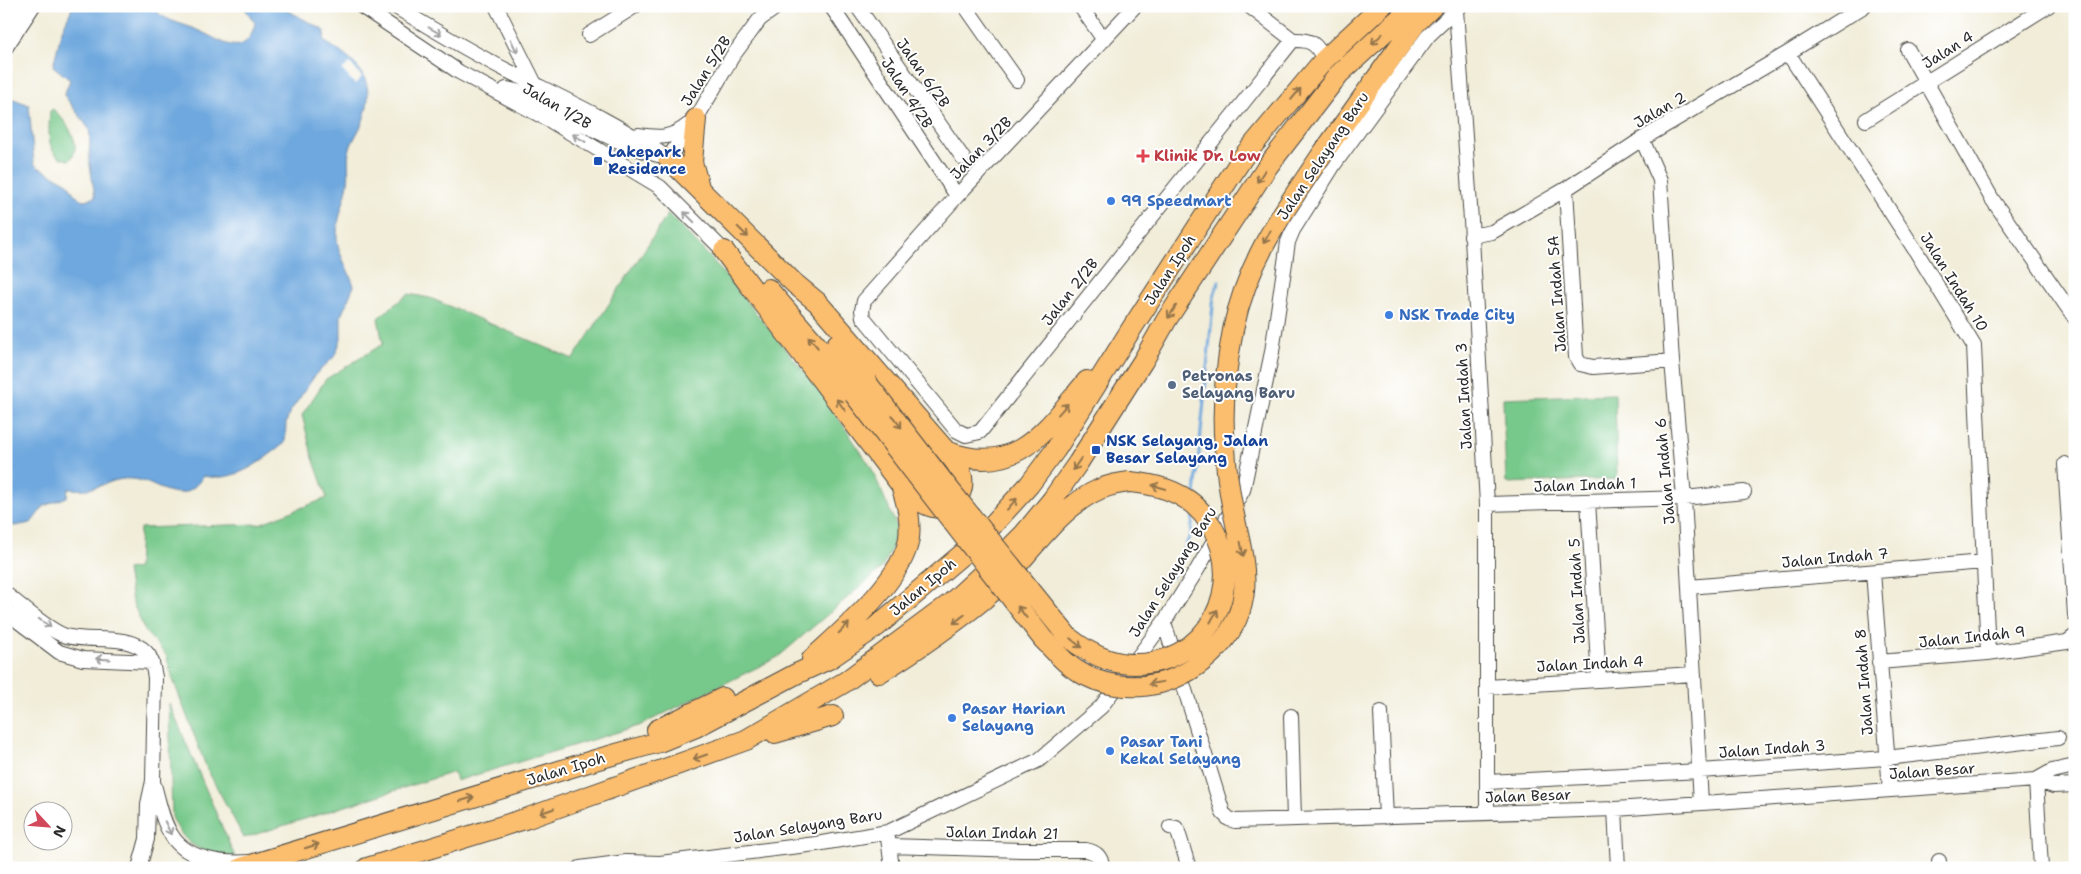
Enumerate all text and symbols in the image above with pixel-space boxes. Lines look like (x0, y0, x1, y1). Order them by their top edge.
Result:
street label: Jalan 4 (1919, 26, 1977, 74)
one-way arrow (428, 27, 442, 37)
street label: Jalan 5/2B (677, 32, 736, 110)
one-way arrow (1371, 33, 1383, 45)
street label: Jalan 6/2B (892, 34, 954, 112)
one-way arrow (510, 38, 520, 53)
street label: Jalan 4/2B (877, 54, 937, 132)
street label: Jalan 1/2B (519, 78, 595, 134)
one-way arrow (1290, 87, 1301, 100)
street label: Jalan 2 (1630, 87, 1690, 133)
street label: Jalan Selayang Baru (1273, 88, 1373, 224)
street label: Jalan 3/2B (946, 112, 1016, 184)
one-way arrow (572, 132, 586, 142)
place label: Lakepark Residence (608, 142, 686, 179)
place label: Klinik Dr. Low (1154, 146, 1261, 166)
marker: Klinik Dr. Low (1136, 149, 1150, 163)
marker: Lakepark Residence (592, 155, 604, 167)
one-way arrow (1256, 169, 1266, 183)
place label: 99 Speedmart (1121, 191, 1232, 211)
marker: 99 Speedmart (1105, 195, 1117, 207)
one-way arrow (683, 210, 695, 223)
one-way arrow (737, 226, 749, 238)
street label: Jalan Indah 10 (1916, 229, 1992, 335)
one-way arrow (1262, 230, 1272, 244)
street label: Jalan Ipoh (1140, 231, 1200, 309)
street label: Jalan Indah 5A (1543, 235, 1571, 353)
street label: Jalan 2/2B (1037, 254, 1103, 330)
one-way arrow (1167, 305, 1177, 319)
place label: NSK Trade City (1399, 305, 1515, 325)
marker: NSK Trade City (1383, 309, 1395, 321)
one-way arrow (808, 335, 819, 348)
street label: Jalan Indah 3 (1451, 342, 1477, 450)
place label: Petronas Selayang Baru (1182, 366, 1295, 403)
marker: Petronas Selayang Baru (1166, 379, 1178, 391)
one-way arrow (836, 398, 846, 412)
one-way arrow (1057, 402, 1069, 415)
one-way arrow (892, 415, 902, 429)
street label: Jalan Indah 6 (1650, 417, 1680, 525)
place label: NSK Selayang, Jalan Besar Selayang (1106, 431, 1268, 468)
marker: NSK Selayang, Jalan Besar Selayang (1090, 444, 1102, 456)
one-way arrow (1072, 457, 1082, 471)
street label: Jalan Indah 1 (1533, 473, 1637, 497)
one-way arrow (1151, 481, 1167, 491)
one-way arrow (1006, 498, 1018, 511)
street label: Jalan Selayang Baru (1125, 503, 1221, 641)
street label: Jalan Indah 5 (1564, 538, 1590, 644)
one-way arrow (1237, 540, 1247, 556)
street label: Jalan Indah 7 (1781, 543, 1889, 573)
street label: Jalan Ipoh (886, 553, 960, 621)
one-way arrow (1017, 606, 1028, 619)
one-way arrow (1210, 610, 1220, 624)
one-way arrow (953, 613, 966, 624)
one-way arrow (38, 618, 52, 628)
street label: Jalan Indah 9 (1918, 621, 2026, 653)
one-way arrow (838, 622, 850, 634)
street label: Jalan Indah 8 (1850, 628, 1878, 736)
one-way arrow (1069, 638, 1082, 649)
street label: Jalan Indah 4 (1536, 651, 1644, 677)
one-way arrow (96, 655, 112, 664)
one-way arrow (1148, 679, 1164, 689)
place label: Pasar Harian Selayang (962, 699, 1066, 736)
marker: Pasar Harian Selayang (946, 712, 958, 724)
place label: Pasar Tani Kekal Selayang (1120, 732, 1241, 769)
street label: Jalan Indah 3 (1718, 735, 1826, 763)
marker: Pasar Tani Kekal Selayang (1104, 745, 1116, 757)
street label: Jalan Ipoh (524, 748, 608, 790)
one-way arrow (693, 753, 708, 762)
street label: Jalan Besar (1888, 758, 1976, 784)
street label: Jalan Besar (1484, 784, 1572, 808)
one-way arrow (459, 793, 475, 803)
north arrow (22, 802, 72, 852)
street label: Jalan Selayang Baru (732, 804, 884, 848)
one-way arrow (540, 807, 555, 816)
one-way arrow (164, 820, 173, 835)
street label: Jalan Indah 21 (946, 822, 1058, 844)
text: N (49, 823, 70, 841)
one-way arrow (303, 841, 319, 851)

